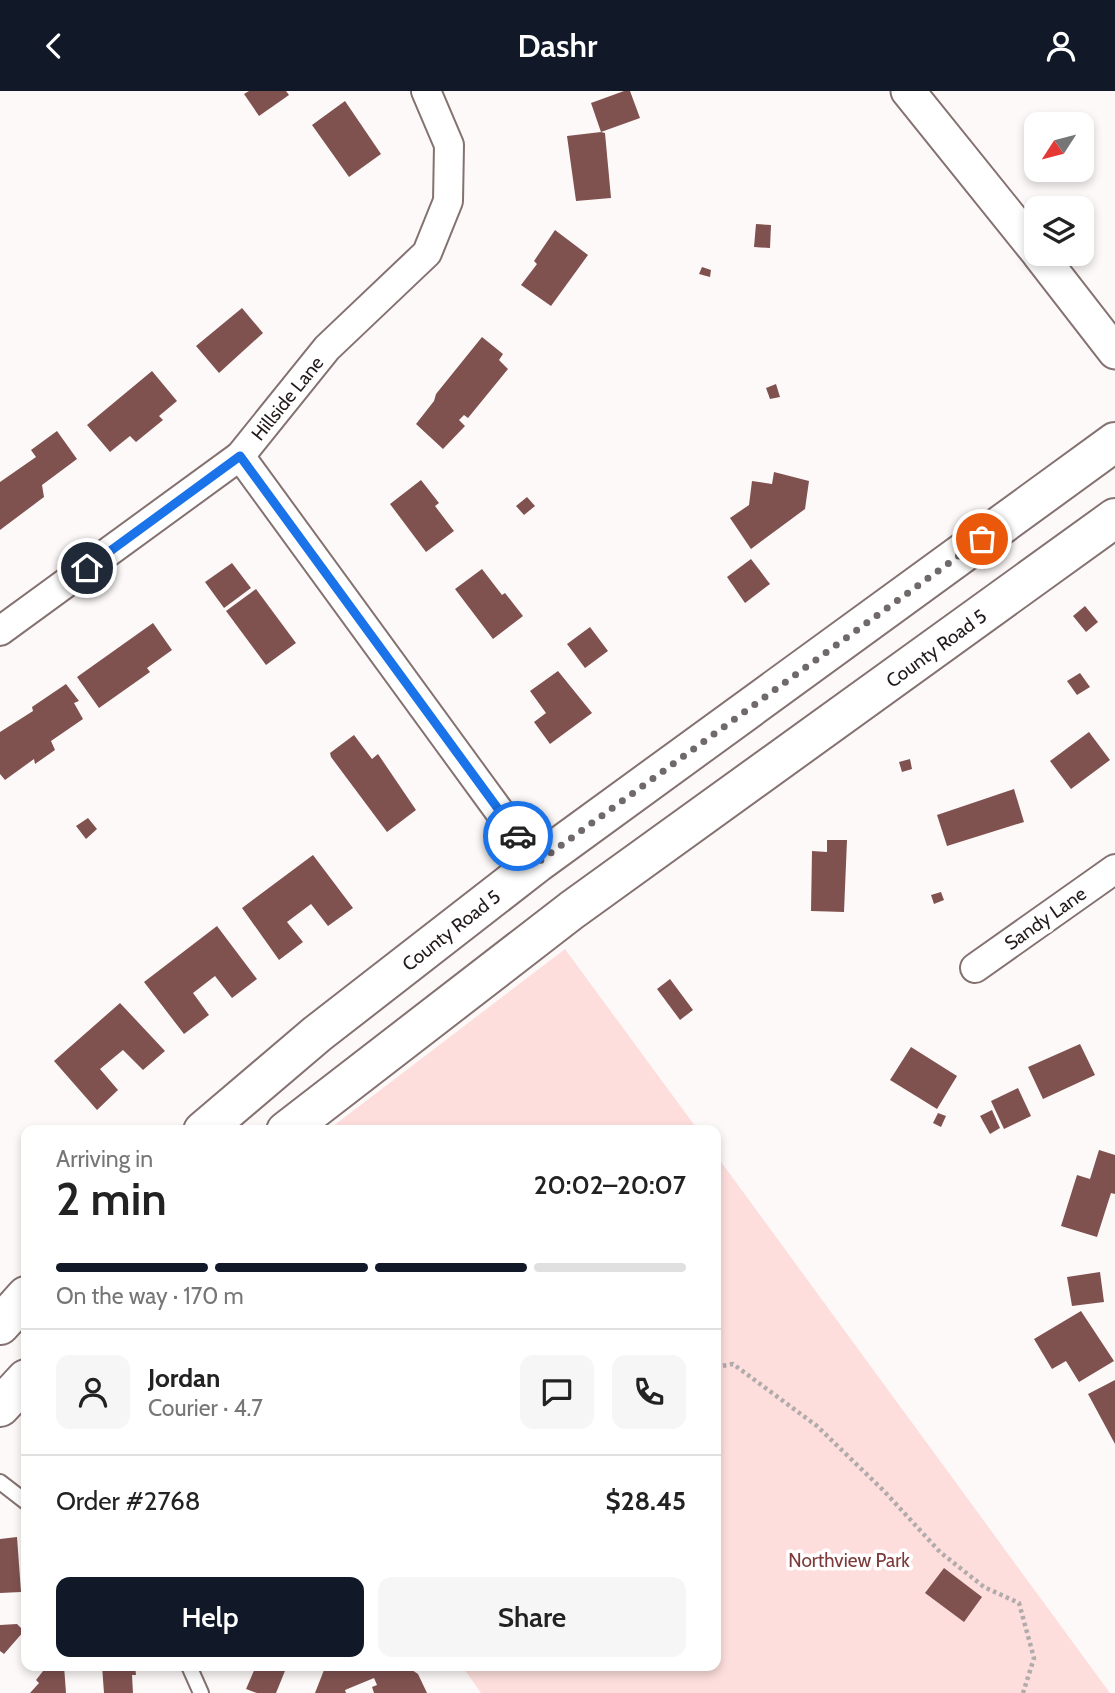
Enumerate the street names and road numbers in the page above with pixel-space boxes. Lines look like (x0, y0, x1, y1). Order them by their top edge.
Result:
street label: Hillside Lane (246, 351, 328, 445)
street label: County Road 5 (882, 604, 991, 692)
street label: Sandy Lane (1000, 882, 1091, 955)
street label: County Road 5 (398, 885, 505, 976)

